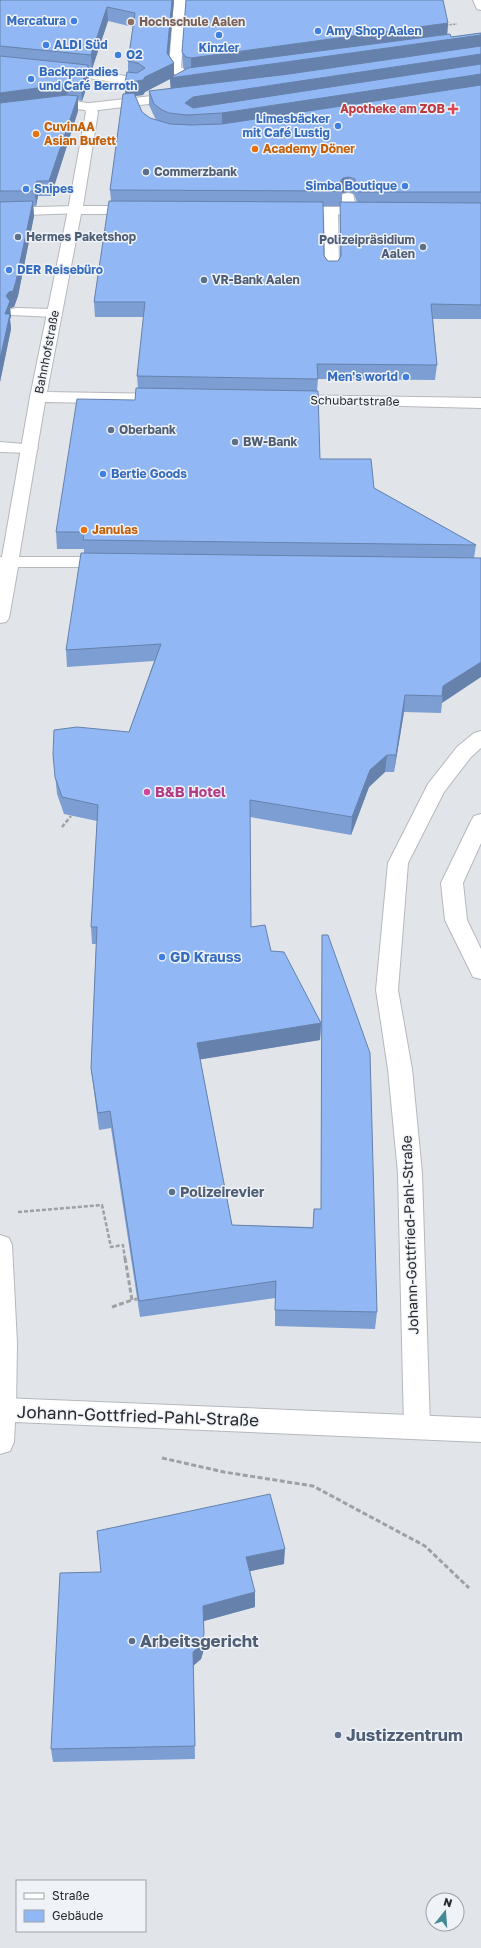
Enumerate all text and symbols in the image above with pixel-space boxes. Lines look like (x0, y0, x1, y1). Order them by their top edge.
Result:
place label: Mercatura (6, 13, 66, 28)
place label: Hochschule Aalen (139, 14, 245, 29)
marker: Mercatura (69, 16, 79, 26)
marker: Hochschule Aalen (126, 17, 136, 27)
place label: Amy Shop Aalen (326, 23, 422, 38)
marker: Amy Shop Aalen (313, 26, 323, 36)
marker: Kinzler (214, 30, 224, 40)
place label: ALDI Süd (54, 37, 108, 52)
marker: ALDI Süd (41, 40, 51, 50)
place label: Kinzler (198, 40, 240, 55)
place label: O2 (126, 47, 143, 62)
marker: O2 (113, 50, 123, 60)
place label: Backparadies und Café Berroth (39, 64, 138, 93)
marker: Backparadies und Café Berroth (26, 74, 36, 84)
place label: Apotheke am ZOB (340, 101, 446, 116)
marker: Apotheke am ZOB (448, 104, 458, 114)
place label: Limesbäcker mit Café Lustig (243, 111, 330, 140)
place label: CuvinAA Asian Bufett (44, 119, 116, 148)
marker: Limesbäcker mit Café Lustig (333, 121, 343, 131)
marker: CuvinAA Asian Bufett (31, 129, 41, 139)
place label: Academy Döner (263, 141, 355, 156)
marker: Academy Döner (250, 144, 260, 154)
place label: Commerzbank (154, 164, 237, 179)
marker: Commerzbank (141, 167, 151, 177)
place label: Simba Boutique (305, 178, 397, 193)
place label: Snipes (34, 181, 74, 196)
marker: Simba Boutique (400, 181, 410, 191)
marker: Snipes (21, 184, 31, 194)
place label: Hermes Paketshop (26, 229, 137, 244)
marker: Hermes Paketshop (13, 232, 23, 242)
place label: Polizeipräsidium Aalen (319, 232, 415, 261)
marker: Polizeipräsidium Aalen (418, 242, 428, 252)
place label: DER Reisebüro (17, 262, 103, 277)
marker: DER Reisebüro (4, 265, 14, 275)
place label: VR-Bank Aalen (212, 272, 300, 287)
marker: VR-Bank Aalen (199, 275, 209, 285)
street label: Bahnhofstraße (31, 309, 62, 395)
place label: Men's world (327, 369, 398, 384)
marker: Men's world (401, 372, 411, 382)
street label: Schubartstraße (310, 392, 400, 409)
place label: Oberbank (119, 422, 176, 437)
marker: Oberbank (106, 425, 116, 435)
place label: BW-Bank (243, 434, 298, 449)
marker: BW-Bank (230, 437, 240, 447)
place label: Bertie Goods (111, 466, 187, 481)
marker: Bertie Goods (98, 469, 108, 479)
place label: Janulas (92, 522, 138, 537)
marker: Janulas (79, 525, 89, 535)
place label: B&B Hotel (155, 783, 226, 800)
marker: B&B Hotel (142, 787, 152, 797)
place label: GD Krauss (170, 948, 241, 965)
marker: GD Krauss (157, 952, 167, 962)
street label: Johann-Gottfried-Pahl-Straße (398, 1135, 421, 1335)
place label: Polizeirevier (180, 1183, 265, 1200)
marker: Polizeirevier (167, 1187, 177, 1197)
street label: Johann-Gottfried-Pahl-Straße (17, 1401, 260, 1430)
place label: Arbeitsgericht (140, 1630, 259, 1651)
marker: Arbeitsgericht (127, 1636, 137, 1646)
place label: Justizzentrum (346, 1724, 463, 1745)
marker: Justizzentrum (333, 1730, 343, 1740)
legend (16, 1880, 146, 1932)
text: Straße (52, 1888, 90, 1903)
north arrow (425, 1892, 465, 1932)
text: N (442, 1895, 454, 1909)
text: Gebäude (52, 1908, 103, 1923)

